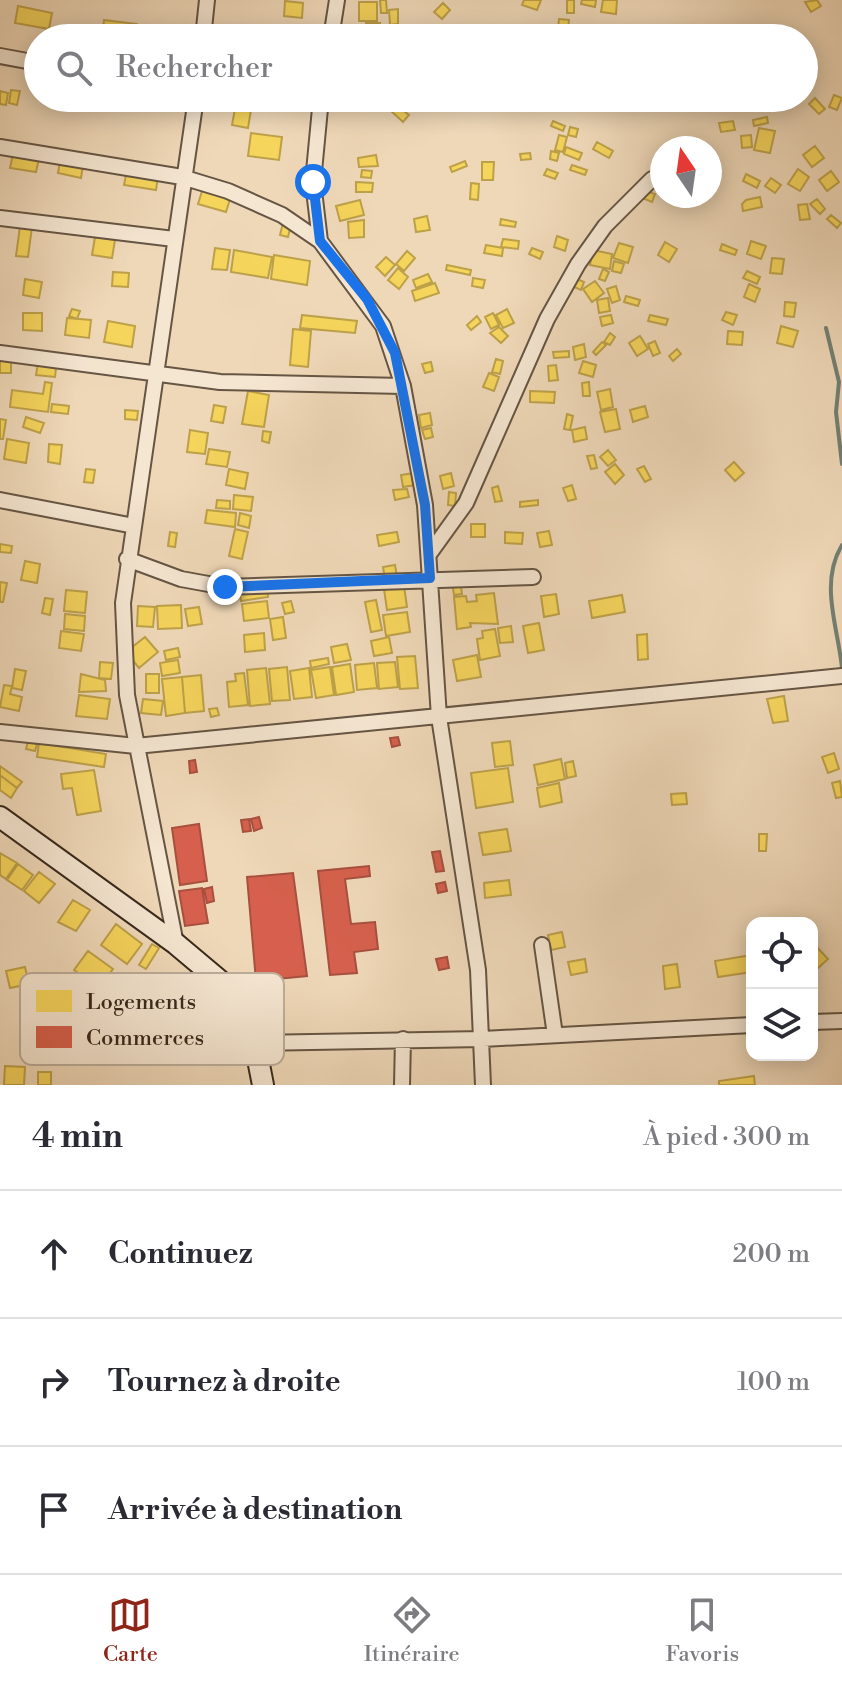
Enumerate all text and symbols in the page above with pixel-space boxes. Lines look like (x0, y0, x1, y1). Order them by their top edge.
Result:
search box (24, 24, 818, 112)
icon: search (52, 46, 96, 90)
text: Rechercher (116, 49, 273, 87)
north arrow (650, 136, 722, 208)
route start (295, 164, 331, 200)
route end (207, 569, 243, 605)
map controls (746, 917, 818, 1061)
button: locate (746, 917, 818, 989)
legend (20, 973, 284, 1065)
text: Logements (86, 989, 196, 1016)
button: layers (746, 989, 818, 1061)
text: Commerces (86, 1025, 204, 1052)
text: 4 min (32, 1116, 123, 1158)
text: À pied · 300 m (643, 1121, 810, 1153)
icon: ahead (32, 1232, 76, 1276)
text: Continuez (108, 1235, 253, 1273)
text: 200 m (733, 1238, 810, 1270)
icon: right (32, 1360, 76, 1404)
text: Tournez à droite (108, 1363, 341, 1401)
text: 100 m (737, 1366, 810, 1398)
icon: arrive (32, 1488, 76, 1532)
text: Arrivée à destination (108, 1491, 402, 1529)
tab: Carte (103, 1593, 158, 1668)
tab: Itinéraire (364, 1593, 460, 1668)
tab: Favoris (665, 1593, 739, 1668)

